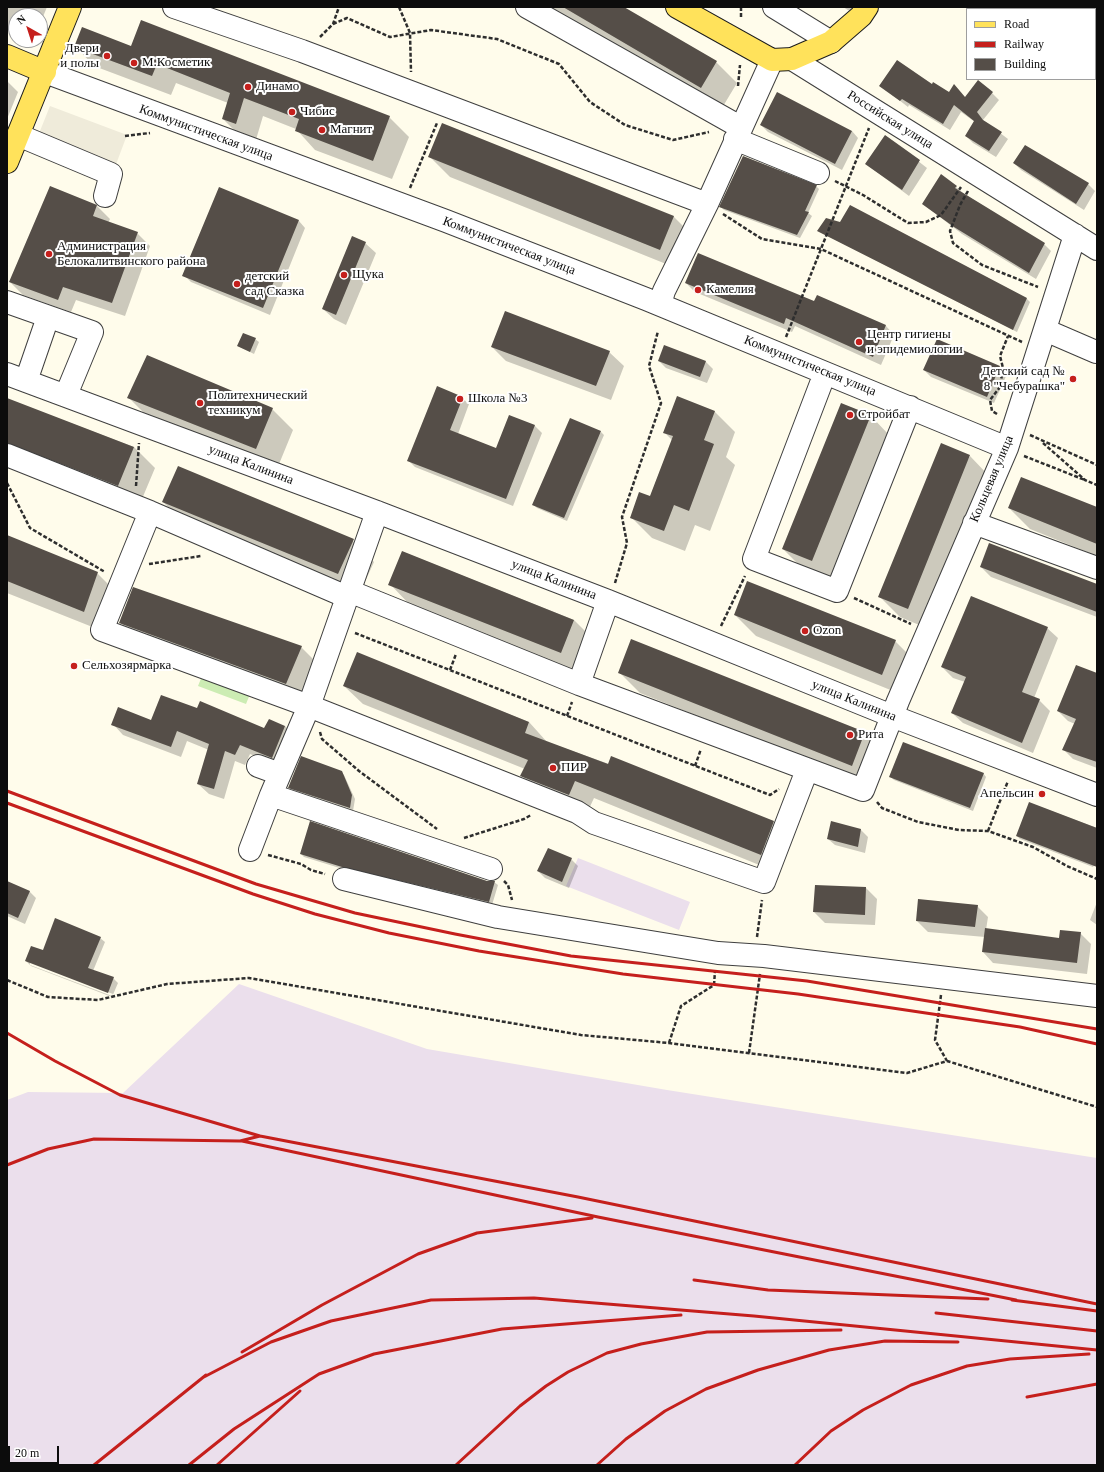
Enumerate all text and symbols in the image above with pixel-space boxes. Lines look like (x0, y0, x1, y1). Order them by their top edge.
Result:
north arrow (8, 8, 48, 48)
legend (966, 8, 1096, 80)
text: N (14, 12, 28, 27)
text: Road (1004, 17, 1029, 31)
text: Railway (1004, 37, 1044, 51)
place label: Двери и полы (60, 41, 99, 72)
marker: Двери и полы (102, 51, 112, 61)
place label: М.Косметик (142, 55, 210, 71)
text: Building (1004, 57, 1046, 71)
marker: М.Косметик (129, 58, 139, 68)
place label: Динамо (256, 79, 299, 95)
marker: Динамо (243, 82, 253, 92)
street label: Российская улица (844, 87, 936, 153)
street label: Коммунистическая улица (137, 102, 275, 164)
place label: Чибис (300, 104, 335, 120)
marker: Чибис (287, 107, 297, 117)
place label: Магнит (330, 122, 372, 138)
marker: Магнит (317, 125, 327, 135)
street label: Коммунистическая улица (440, 213, 578, 279)
place label: Администрация Белокалитвинского района (57, 239, 206, 270)
marker: Администрация Белокалитвинского района (44, 249, 54, 259)
place label: Щука (352, 267, 384, 283)
place label: детский сад Сказка (245, 269, 304, 300)
marker: Щука (339, 270, 349, 280)
marker: детский сад Сказка (232, 279, 242, 289)
place label: Камелия (706, 282, 754, 298)
marker: Камелия (693, 285, 703, 295)
place label: Центр гигиены и эпидемиологии (867, 327, 963, 358)
street label: Коммунистическая улица (742, 332, 878, 400)
marker: Центр гигиены и эпидемиологии (854, 337, 864, 347)
place label: Детский сад № 8 "Чебурашка" (981, 364, 1065, 395)
marker: Детский сад № 8 "Чебурашка" (1068, 374, 1078, 384)
place label: Политехнический техникум (208, 388, 307, 419)
place label: Школа №3 (468, 391, 528, 407)
marker: Школа №3 (455, 394, 465, 404)
marker: Политехнический техникум (195, 398, 205, 408)
place label: Стройбат (858, 407, 910, 423)
marker: Стройбат (845, 410, 855, 420)
street label: Кольцевая улица (967, 433, 1017, 525)
street label: улица Калинина (206, 442, 296, 488)
street label: улица Калинина (509, 557, 599, 603)
place label: Ozon (813, 623, 841, 639)
marker: Ozon (800, 626, 810, 636)
place label: Сельхозярмарка (82, 658, 171, 674)
marker: Сельхозярмарка (69, 661, 79, 671)
street label: улица Калинина (809, 677, 899, 725)
place label: Рита (858, 727, 884, 743)
marker: Рита (845, 730, 855, 740)
place label: ПИР (561, 760, 587, 776)
marker: ПИР (548, 763, 558, 773)
place label: Апельсин (980, 786, 1034, 802)
marker: Апельсин (1037, 789, 1047, 799)
scale bar (10, 1438, 61, 1464)
text: 20 m (15, 1446, 39, 1460)

